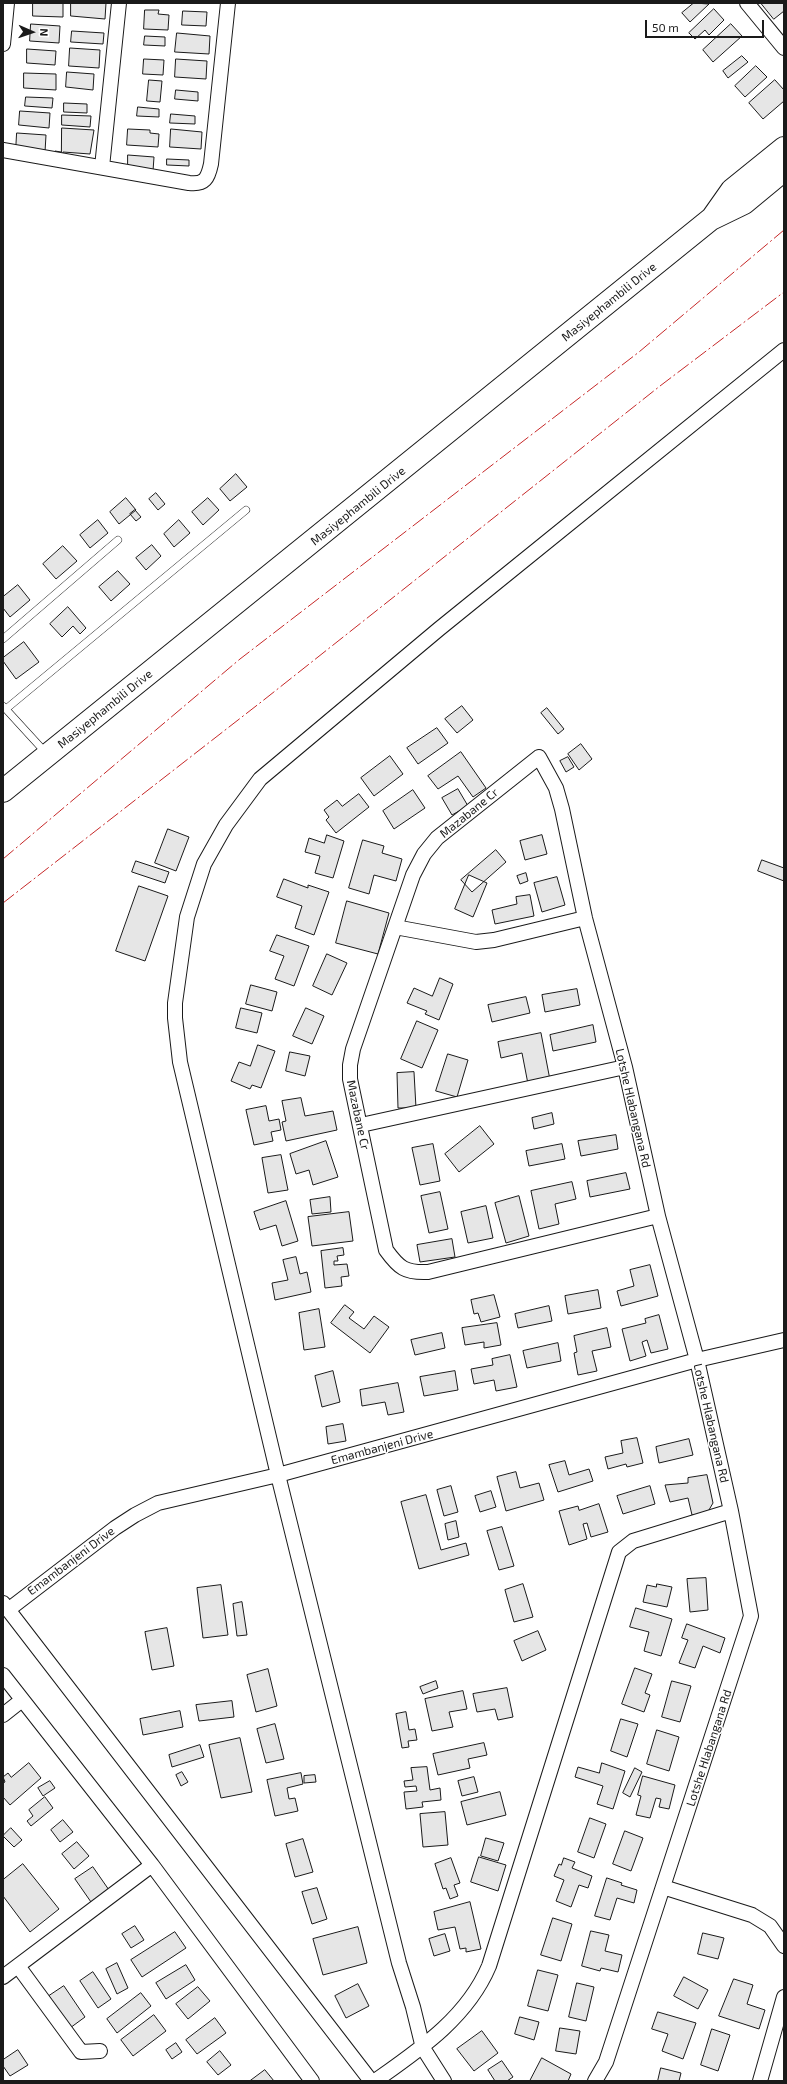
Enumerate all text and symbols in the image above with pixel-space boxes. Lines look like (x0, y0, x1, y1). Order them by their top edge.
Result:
north arrow (12, 12, 52, 52)
scale bar (647, 12, 766, 38)
text: 50 m (652, 20, 679, 34)
text: N (38, 28, 51, 37)
street label: Masiyephambili Drive (559, 259, 659, 345)
street label: Masiyephambili Drive (308, 463, 408, 549)
street label: Masiyephambili Drive (55, 666, 155, 752)
street label: Mazabane Cr (437, 785, 501, 841)
street label: Lotshe Hlabangana Rd (612, 1047, 654, 1169)
street label: Mazabane Cr (344, 1079, 372, 1151)
street label: Lotshe Hlabangana Rd (690, 1362, 732, 1484)
street label: Emambanjeni Drive (329, 1426, 435, 1468)
street label: Emambanjeni Drive (25, 1524, 117, 1598)
street label: Lotshe Hlabangana Rd (683, 1688, 735, 1808)

